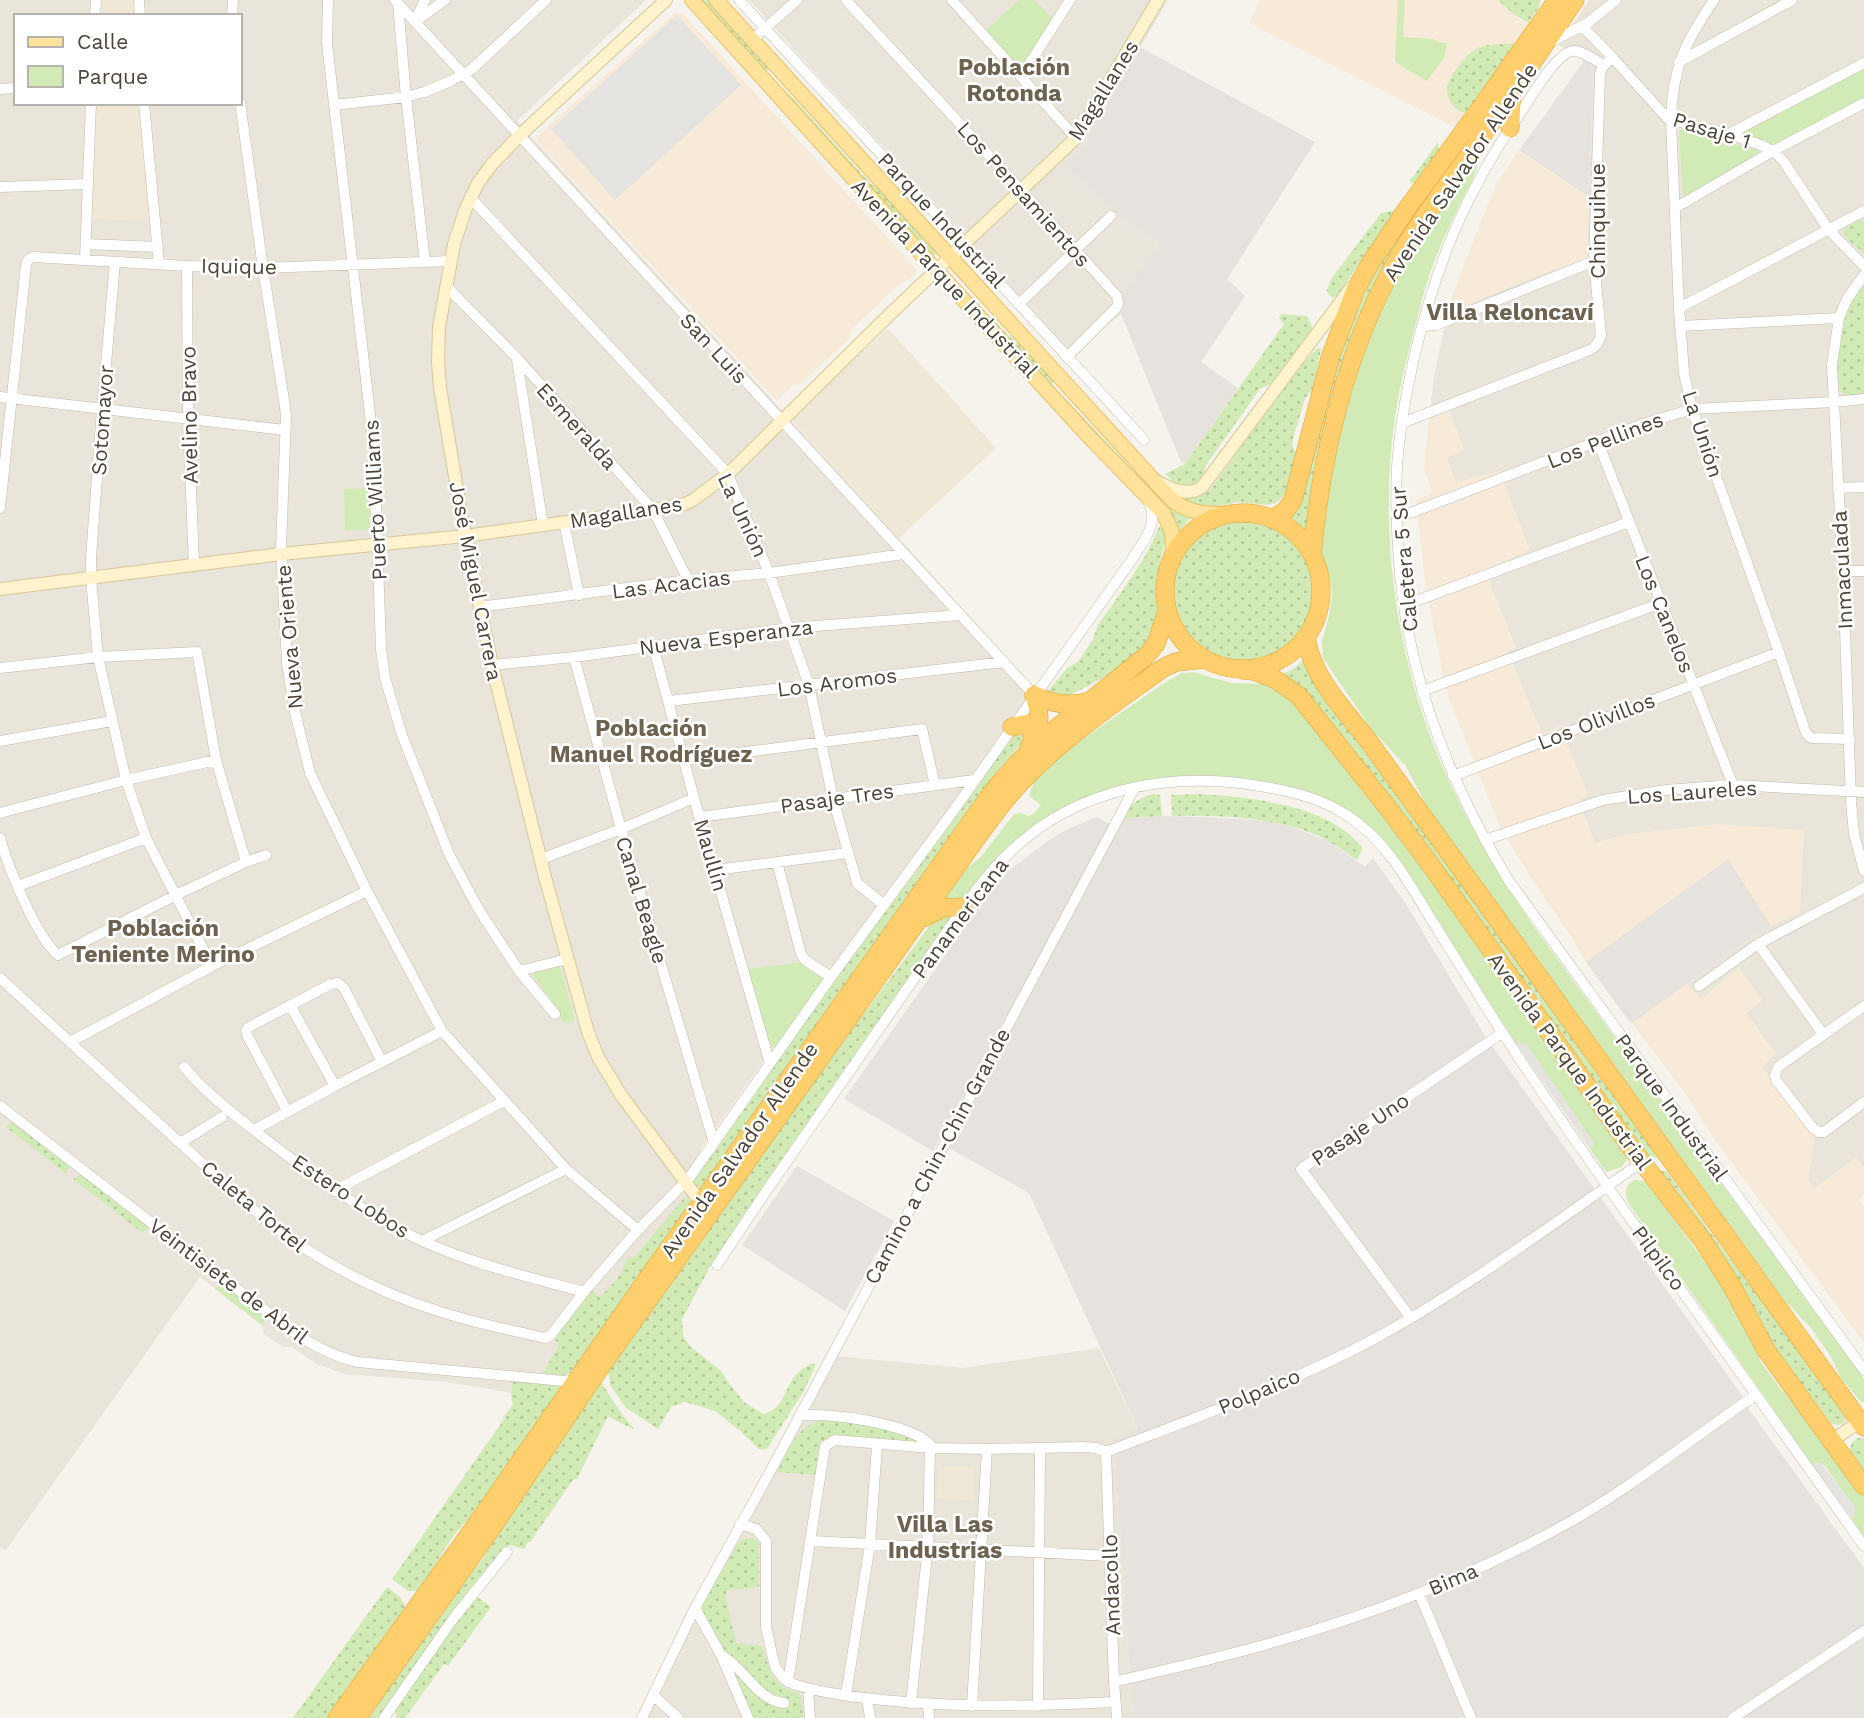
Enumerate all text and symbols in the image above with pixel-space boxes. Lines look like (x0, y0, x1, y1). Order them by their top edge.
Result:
legend (14, 14, 242, 105)
text: Calle (77, 29, 128, 54)
street label: Magallanes (1062, 35, 1144, 145)
district label: Población Rotonda (958, 54, 1070, 107)
street label: Avenida Salvador Allende (1378, 58, 1542, 286)
text: Parque (77, 64, 148, 89)
street label: Pasaje 1 (1670, 106, 1754, 154)
street label: Los Pensamientos (952, 116, 1096, 272)
street label: Parque Industrial (873, 147, 1012, 293)
street label: Chinquihue (1585, 163, 1610, 279)
street label: Avenida Parque Industrial (846, 174, 1044, 383)
street label: Iquique (201, 253, 277, 279)
district label: Villa Reloncaví (1426, 299, 1594, 326)
street label: San Luis (675, 308, 753, 388)
street label: Avelino Bravo (175, 346, 203, 484)
street label: Sotomayor (86, 364, 118, 476)
street label: Esmeralda (531, 377, 623, 475)
street label: La Unión (1677, 387, 1729, 481)
street label: Los Pellines (1543, 406, 1667, 474)
street label: Puerto Williams (358, 419, 392, 581)
street label: La Unión (713, 469, 773, 561)
street label: José Miguel Carrera (444, 479, 508, 683)
street label: Caletera 5 Sur (1385, 484, 1423, 633)
street label: Magallanes (568, 491, 684, 533)
street label: Inmaculada (1826, 510, 1858, 630)
street label: Los Canelos (1630, 552, 1700, 676)
street label: Nueva Oriente (270, 564, 308, 710)
street label: Las Acacias (610, 564, 732, 604)
street label: Nueva Esperanza (638, 614, 815, 660)
street label: Los Aromos (776, 662, 898, 702)
street label: Los Olivillos (1534, 687, 1658, 755)
district label: Población Manuel Rodríguez (550, 715, 752, 768)
street label: Los Laureles (1626, 775, 1758, 809)
street label: Pasaje Tres (779, 778, 895, 818)
street label: Maullín (689, 816, 733, 894)
street label: Canal Beagle (611, 833, 673, 967)
street label: Panamericana (907, 853, 1013, 983)
district label: Población Teniente Merino (71, 915, 255, 968)
street label: Avenida Parque Industrial (1483, 948, 1658, 1175)
street label: Camino a Chin-Chin Grande (859, 1024, 1015, 1288)
street label: Parque Industrial (1610, 1028, 1734, 1186)
street label: Avenida Salvador Allende (655, 1037, 823, 1263)
street label: Pasaje Uno (1306, 1087, 1414, 1171)
street label: Estero Lobos (288, 1149, 414, 1243)
street label: Caleta Tortel (196, 1155, 312, 1258)
street label: Veintisiete de Abril (144, 1213, 314, 1350)
street label: Pilpilco (1627, 1221, 1691, 1295)
street label: Polpaico (1214, 1363, 1304, 1419)
district label: Villa Las Industrias (888, 1511, 1002, 1564)
street label: Andacollo (1097, 1534, 1125, 1636)
street label: Bima (1425, 1557, 1482, 1601)

